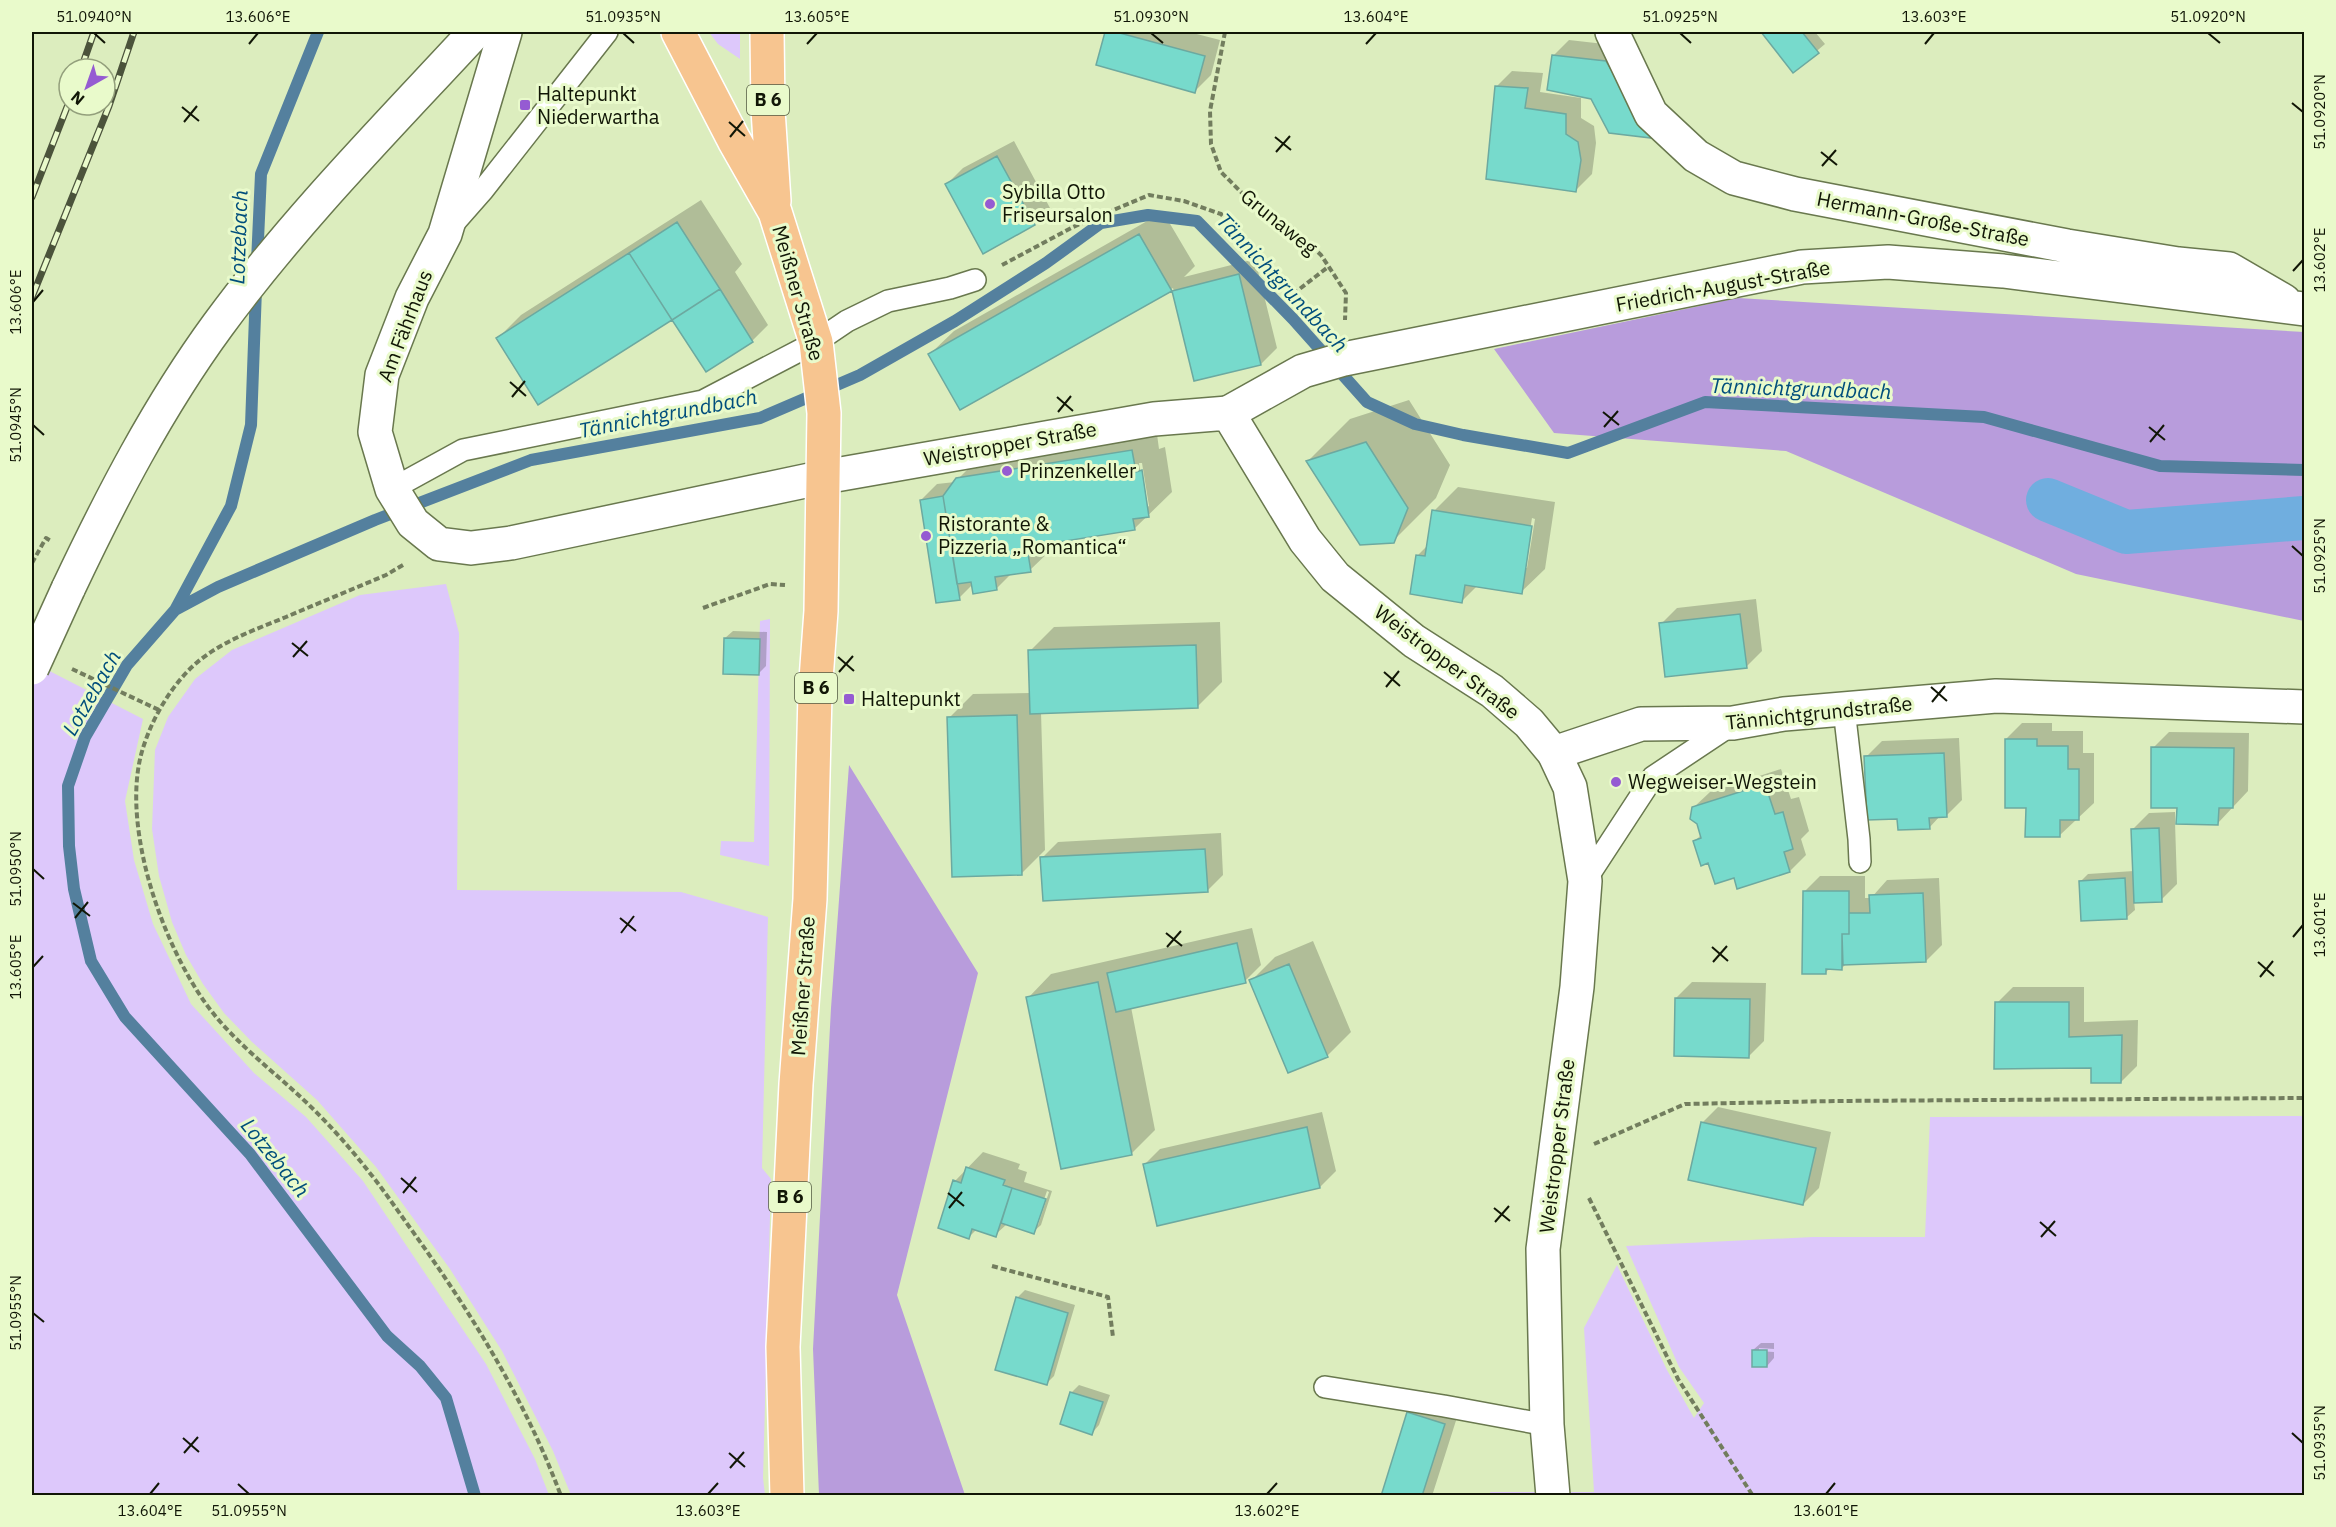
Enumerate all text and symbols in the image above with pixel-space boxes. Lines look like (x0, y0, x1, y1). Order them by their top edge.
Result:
text: 51.0940°N (56, 7, 132, 26)
text: 13.606°E (226, 7, 290, 26)
text: 51.0935°N (585, 7, 661, 26)
text: 13.605°E (785, 7, 849, 26)
text: 51.0930°N (1113, 7, 1189, 26)
text: 13.604°E (1344, 7, 1408, 26)
text: 51.0925°N (1642, 7, 1718, 26)
text: 13.603°E (1902, 7, 1966, 26)
text: 51.0920°N (2170, 7, 2246, 26)
north arrow (57, 57, 117, 117)
text: 51.0920°N (2310, 74, 2329, 150)
place label: Haltepunkt Niederwartha (537, 80, 660, 130)
road number: B 6 (747, 85, 789, 115)
text: N (66, 87, 88, 110)
marker: Haltepunkt Niederwartha (518, 98, 532, 112)
place label: Sybilla Otto Friseursalon (1002, 178, 1113, 228)
street label: Grunaweg (1235, 182, 1324, 261)
street label: Hermann-Große-Straße (1815, 185, 2032, 252)
water label: Lotzebach (222, 189, 254, 285)
marker: Sybilla Otto Friseursalon (983, 197, 997, 211)
water label: Tännichtgrundbach (1211, 207, 1355, 358)
street label: Meißner Straße (766, 222, 831, 364)
text: 13.602°E (2310, 228, 2329, 292)
street label: Friedrich-August-Straße (1614, 253, 1832, 318)
street label: Am Fährhaus (371, 266, 438, 386)
text: 13.606°E (6, 270, 25, 334)
water label: Tännichtgrundbach (1710, 371, 1892, 405)
water label: Tännichtgrundbach (576, 382, 759, 444)
text: 51.0945°N (6, 387, 25, 463)
street label: Weistropper Straße (921, 415, 1099, 472)
place label: Prinzenkeller (1019, 457, 1136, 484)
marker: Prinzenkeller (1000, 464, 1014, 478)
place label: Ristorante & Pizzeria „Romantica“ (938, 510, 1127, 560)
text: 51.0925°N (2310, 518, 2329, 594)
marker: Ristorante & Pizzeria „Romantica“ (919, 529, 933, 543)
street label: Weistropper Straße (1369, 598, 1525, 725)
water label: Lotzebach (55, 645, 127, 740)
road number: B 6 (795, 673, 837, 703)
place label: Haltepunkt (861, 685, 961, 712)
street label: Tännichtgrundstraße (1724, 689, 1913, 736)
marker: Haltepunkt (842, 692, 856, 706)
place label: Wegweiser-Wegstein (1628, 768, 1817, 795)
marker: Wegweiser-Wegstein (1609, 775, 1623, 789)
text: 51.0950°N (6, 831, 25, 907)
text: 13.601°E (2310, 893, 2329, 957)
street label: Meißner Straße (784, 915, 821, 1057)
text: 13.605°E (6, 935, 25, 999)
street label: Weistropper Straße (1532, 1057, 1581, 1235)
water label: Lotzebach (235, 1112, 316, 1203)
road number: B 6 (769, 1182, 811, 1212)
text: 51.0955°N (6, 1275, 25, 1351)
text: 51.0935°N (2310, 1405, 2329, 1481)
text: 13.604°E (118, 1501, 182, 1520)
text: 51.0955°N (211, 1501, 287, 1520)
text: 13.603°E (676, 1501, 740, 1520)
text: 13.602°E (1235, 1501, 1299, 1520)
text: 13.601°E (1794, 1501, 1858, 1520)

